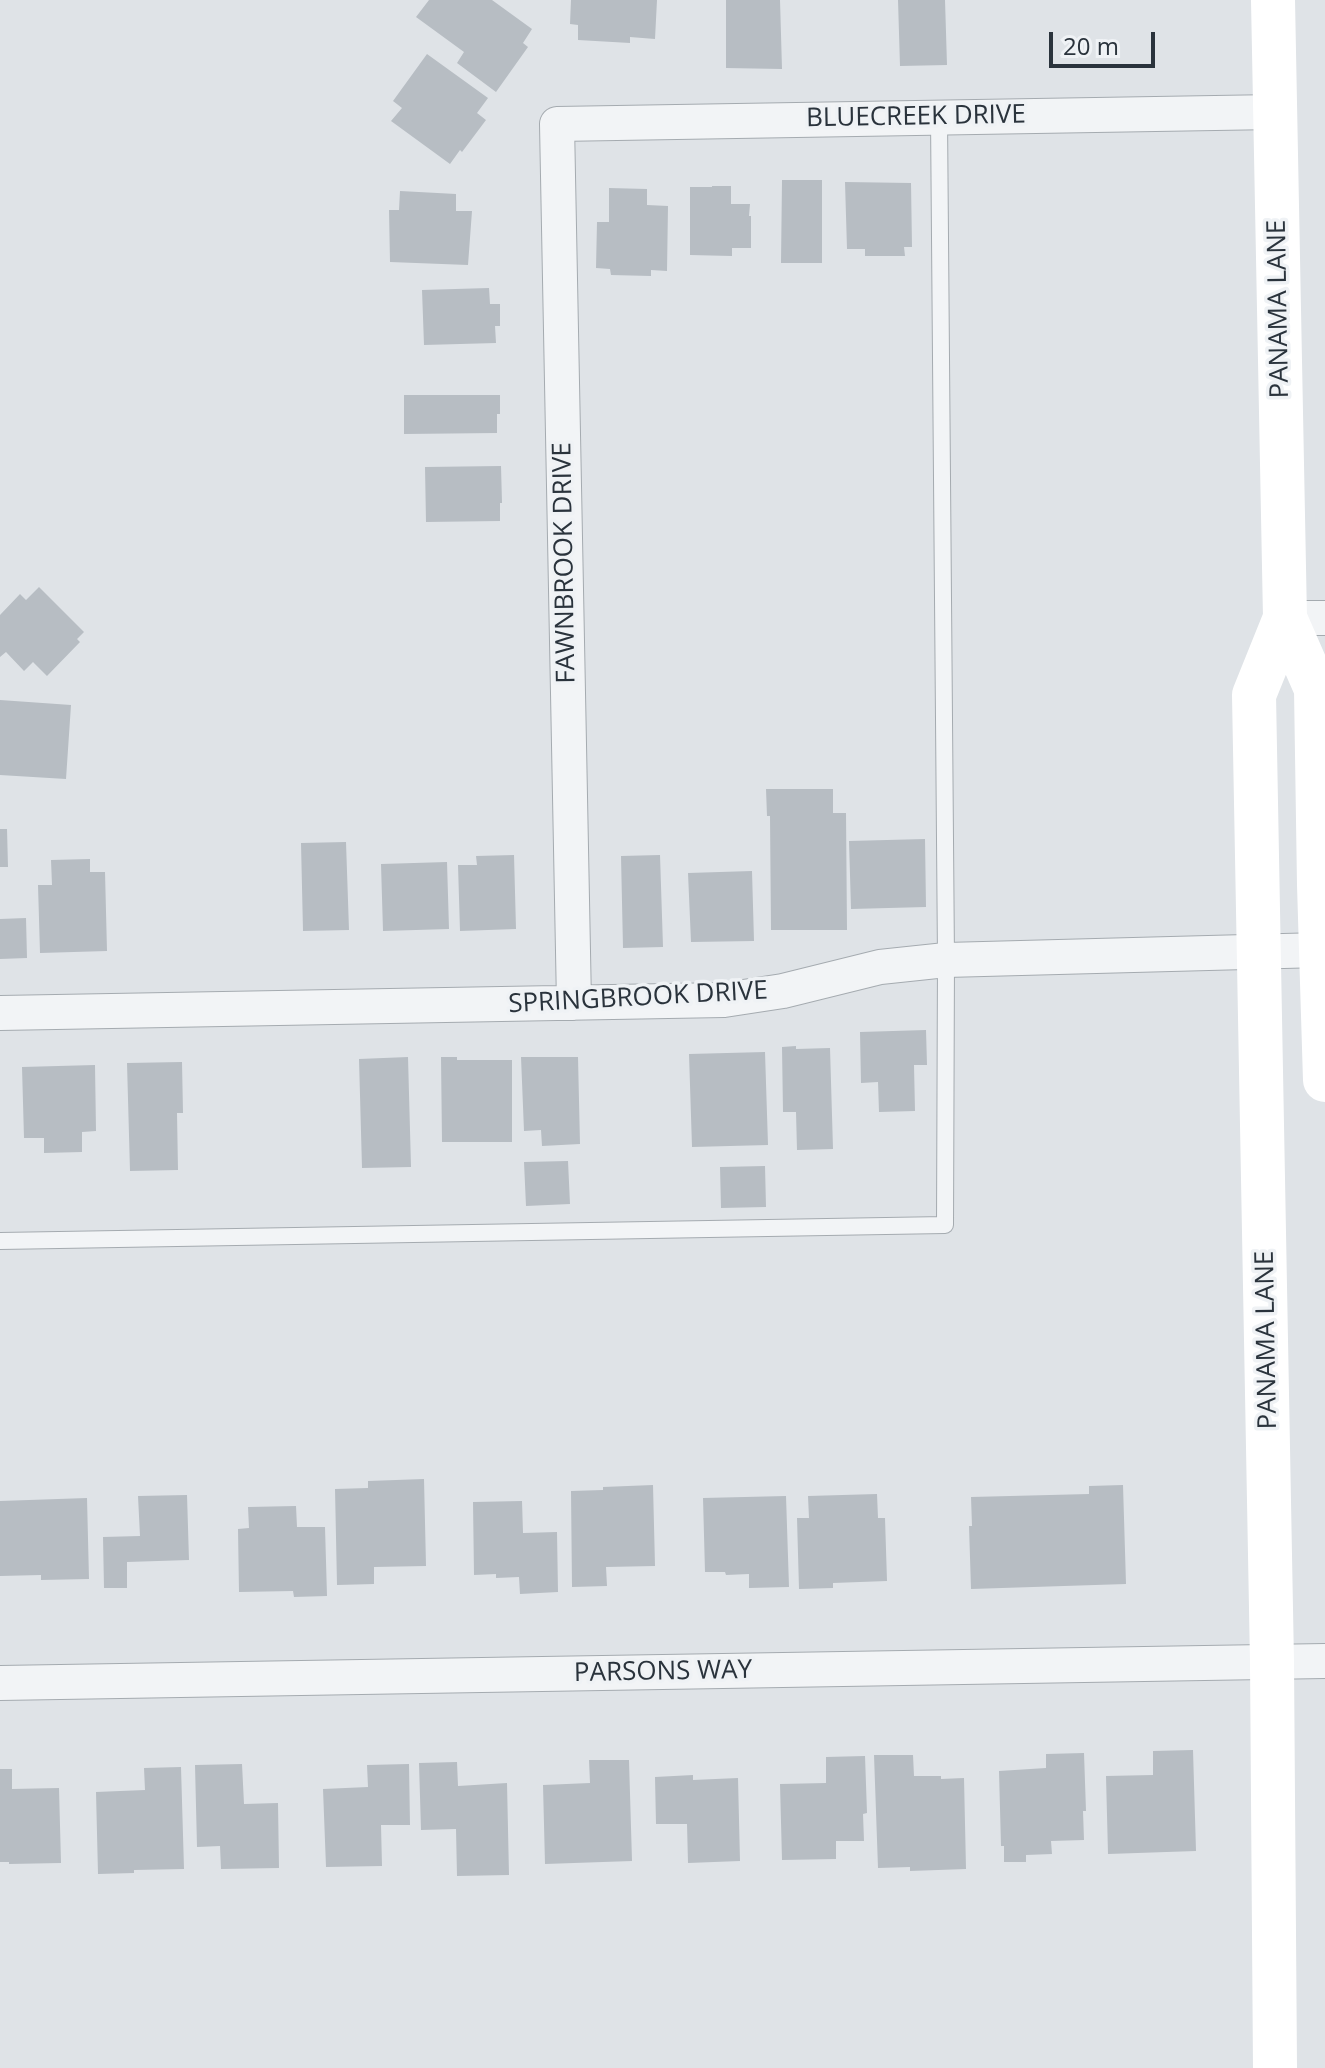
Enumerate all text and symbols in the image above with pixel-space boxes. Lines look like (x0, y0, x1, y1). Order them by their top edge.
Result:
scale bar (1053, 16, 1159, 66)
text: 20 m (1063, 29, 1119, 62)
street label: BLUECREEK DRIVE (806, 99, 1026, 135)
street label: PANAMA LANE (1262, 219, 1296, 399)
street label: FAWNBROOK DRIVE (547, 442, 583, 684)
street label: SPRINGBROOK DRIVE (507, 976, 769, 1020)
street label: PANAMA LANE (1250, 1250, 1284, 1430)
street label: PARSONS WAY (574, 1655, 752, 1689)

